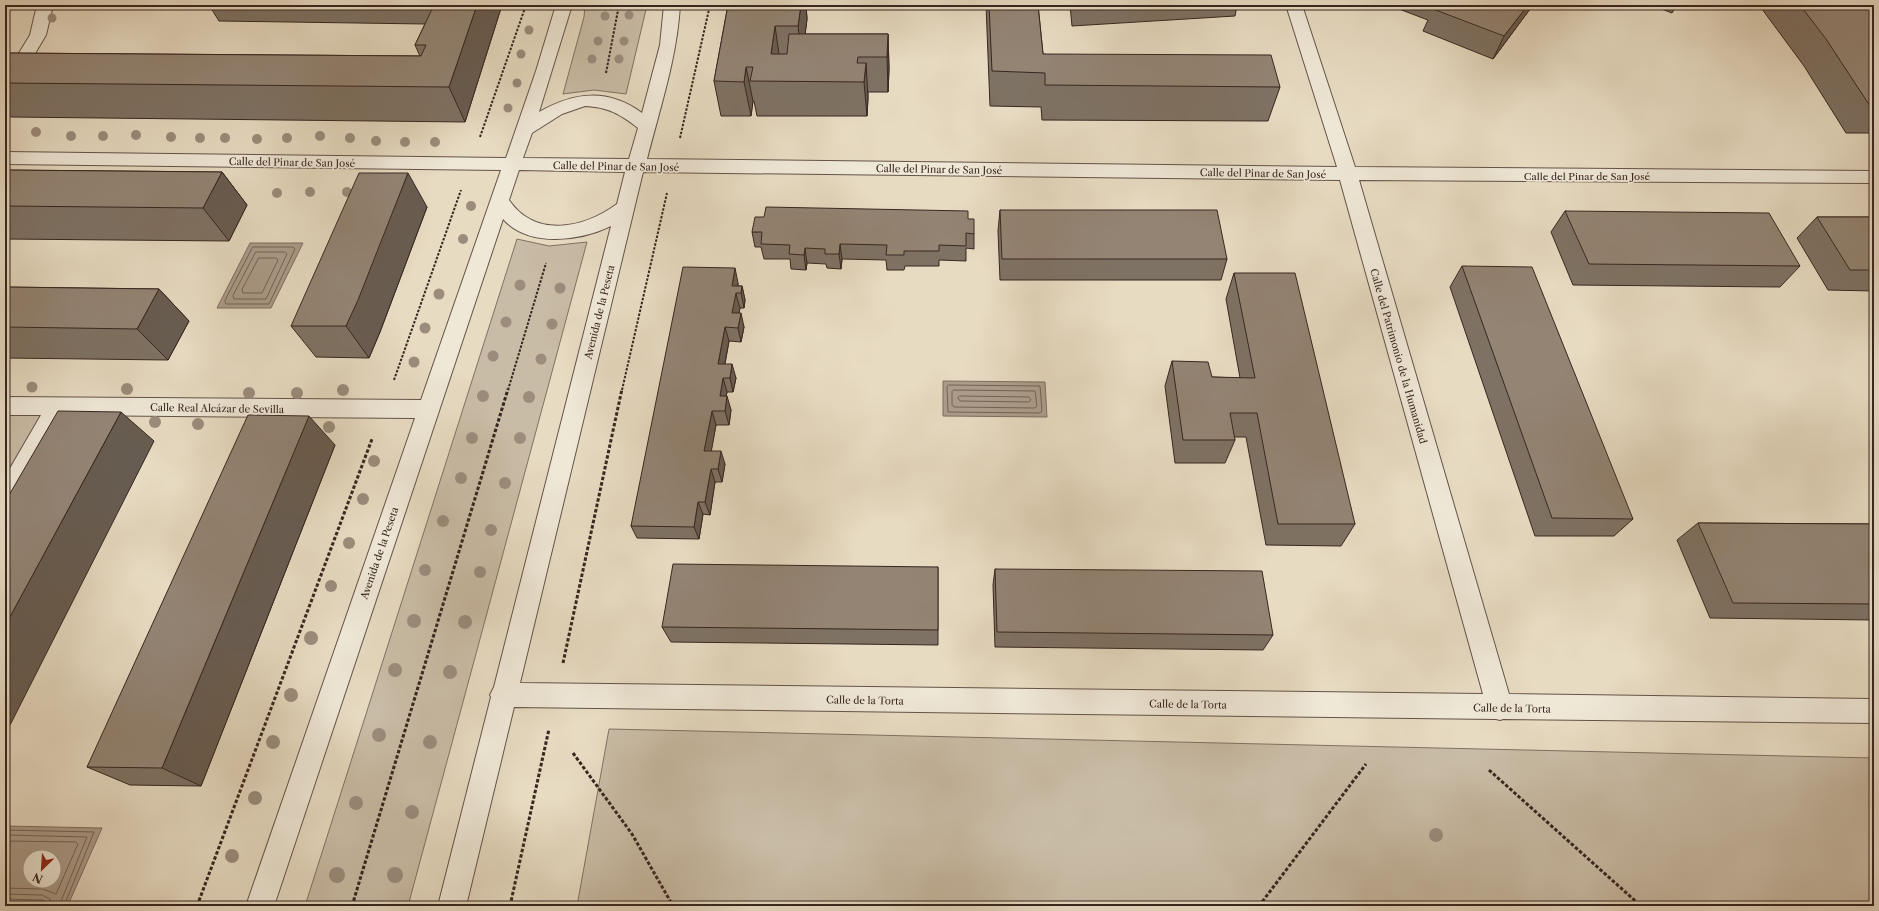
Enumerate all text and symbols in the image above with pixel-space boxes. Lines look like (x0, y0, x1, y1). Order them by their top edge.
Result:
street label: Calle del Pinar de San José (229, 155, 356, 170)
street label: Calle del Pinar de San José (553, 159, 680, 174)
street label: Calle del Pinar de San José (876, 162, 1003, 177)
street label: Calle del Pinar de San José (1200, 166, 1327, 181)
street label: Calle del Pinar de San José (1524, 170, 1651, 183)
street label: Avenida de la Peseta (581, 263, 618, 362)
street label: Calle del Patrimonio de la Humanidad (1367, 267, 1430, 445)
street label: Calle Real Alcázar de Sevilla (150, 401, 285, 416)
street label: Avenida de la Peseta (357, 505, 402, 602)
street label: Calle de la Torta (826, 693, 905, 708)
street label: Calle de la Torta (1149, 697, 1228, 712)
street label: Calle de la Torta (1473, 701, 1552, 716)
north arrow (22, 849, 62, 889)
text: N (30, 870, 45, 886)

